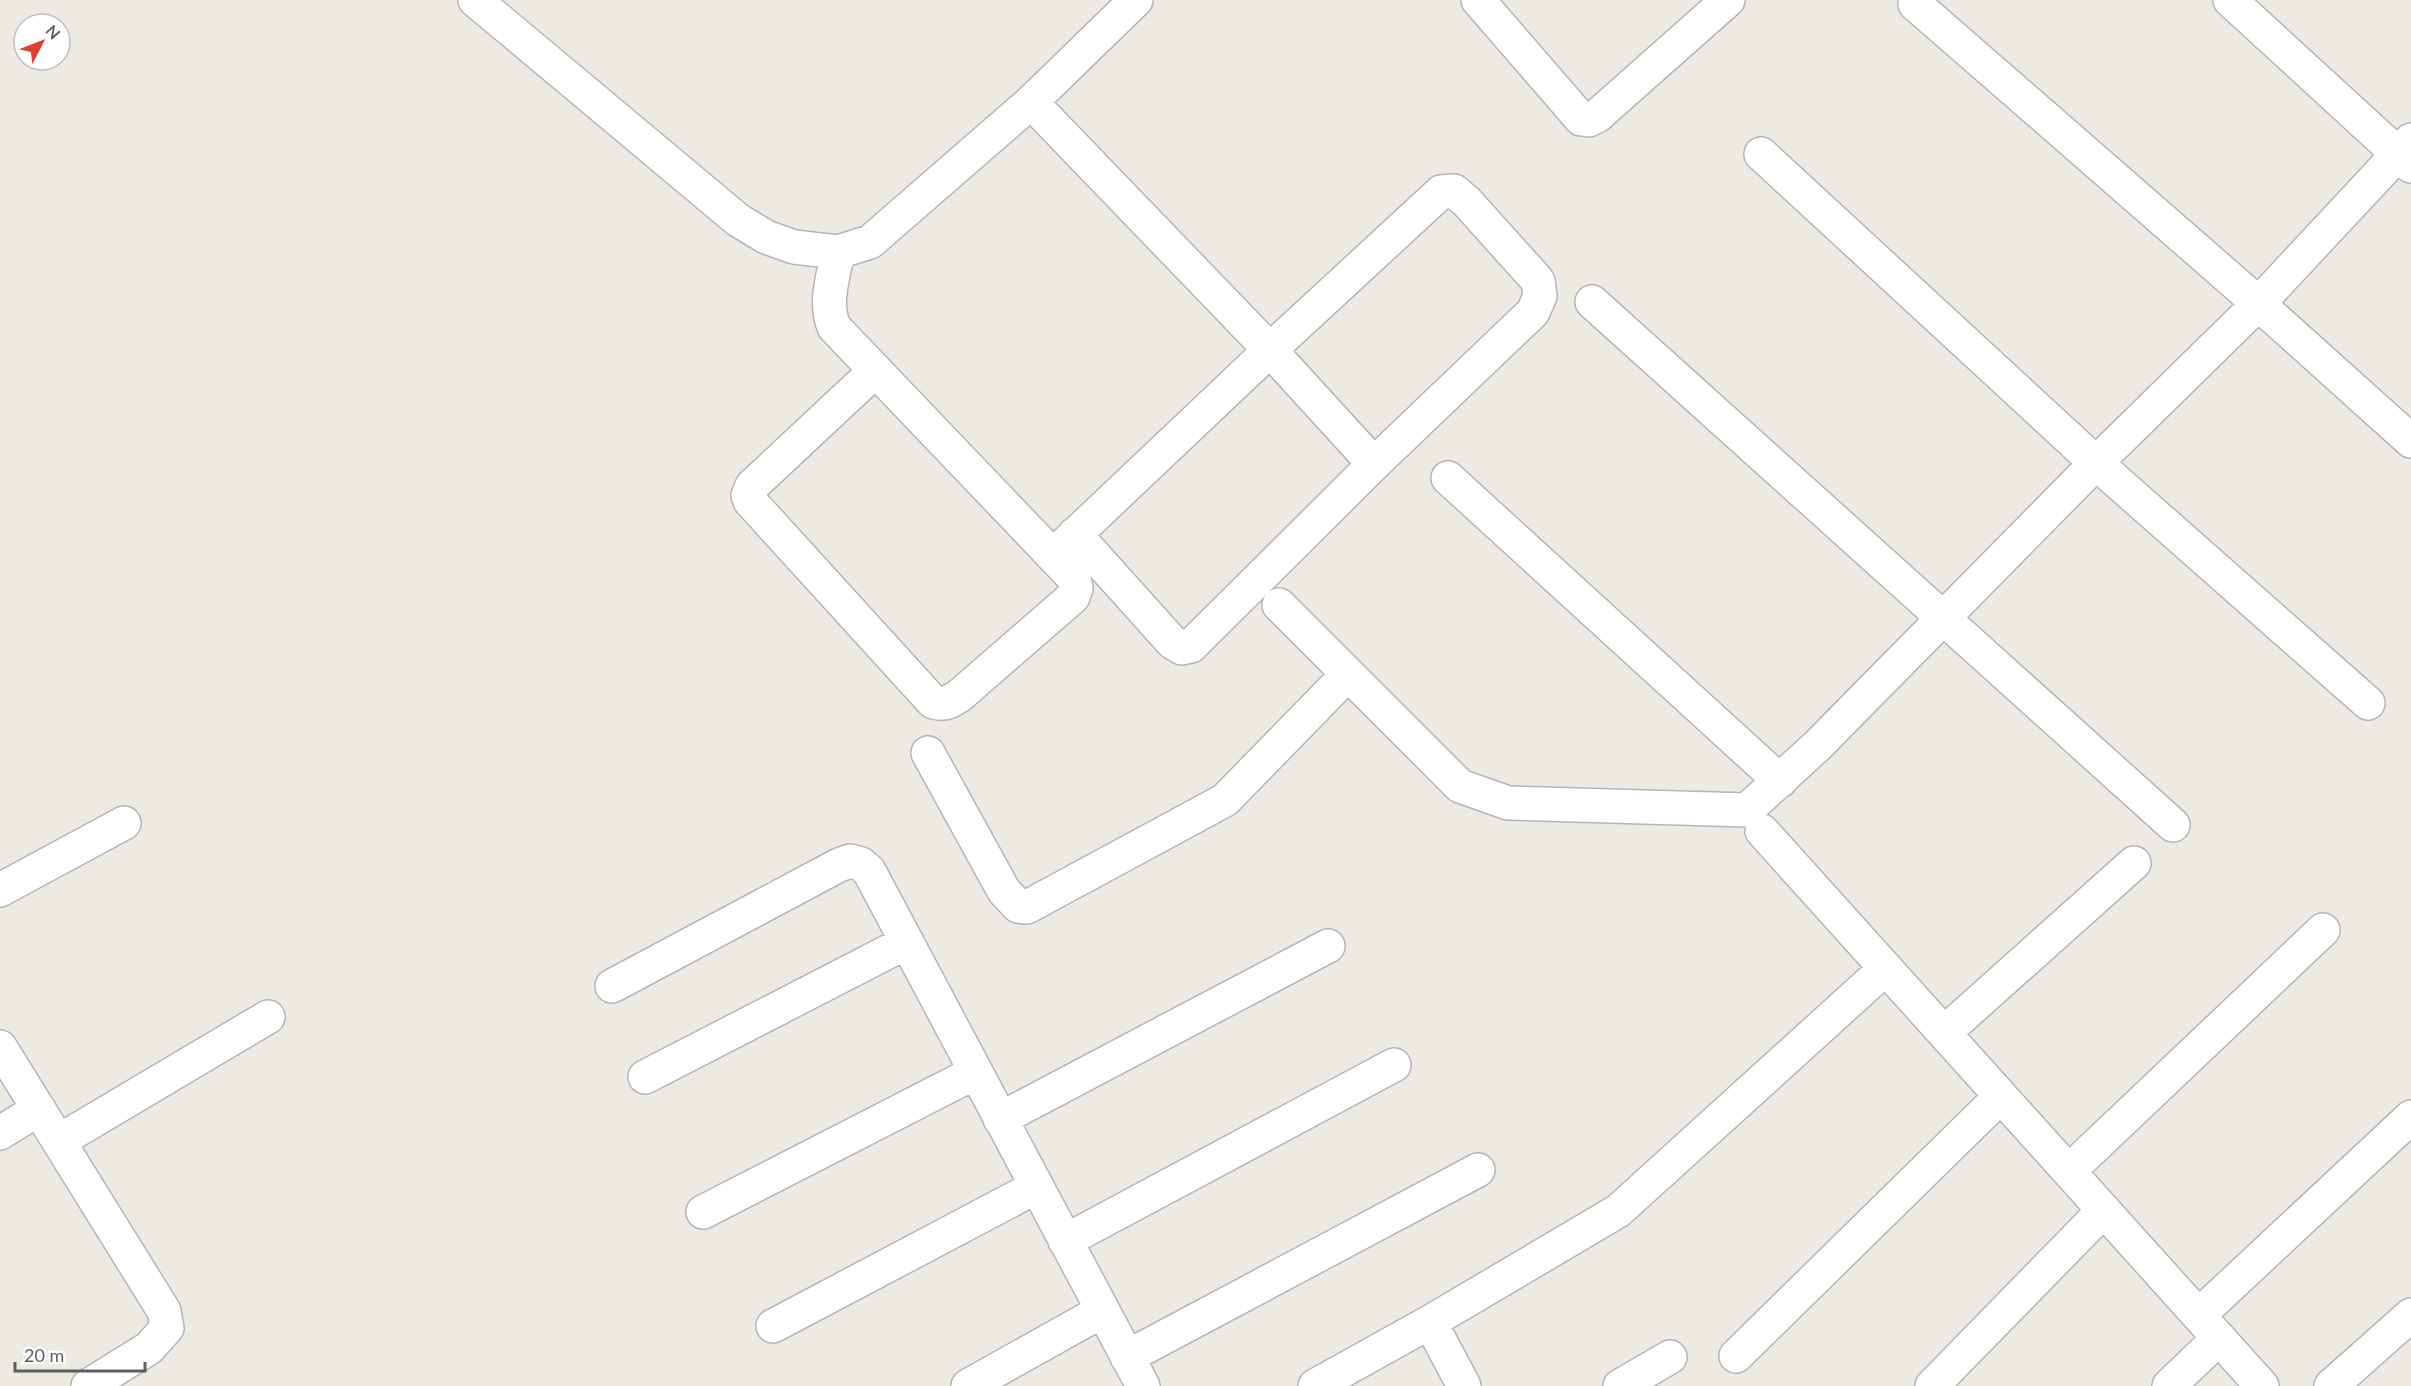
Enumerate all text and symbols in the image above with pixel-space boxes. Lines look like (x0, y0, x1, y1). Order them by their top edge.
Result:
north arrow (12, 12, 72, 72)
text: N (42, 21, 65, 43)
scale bar (15, 1335, 146, 1373)
text: 20 m (24, 1344, 64, 1366)

